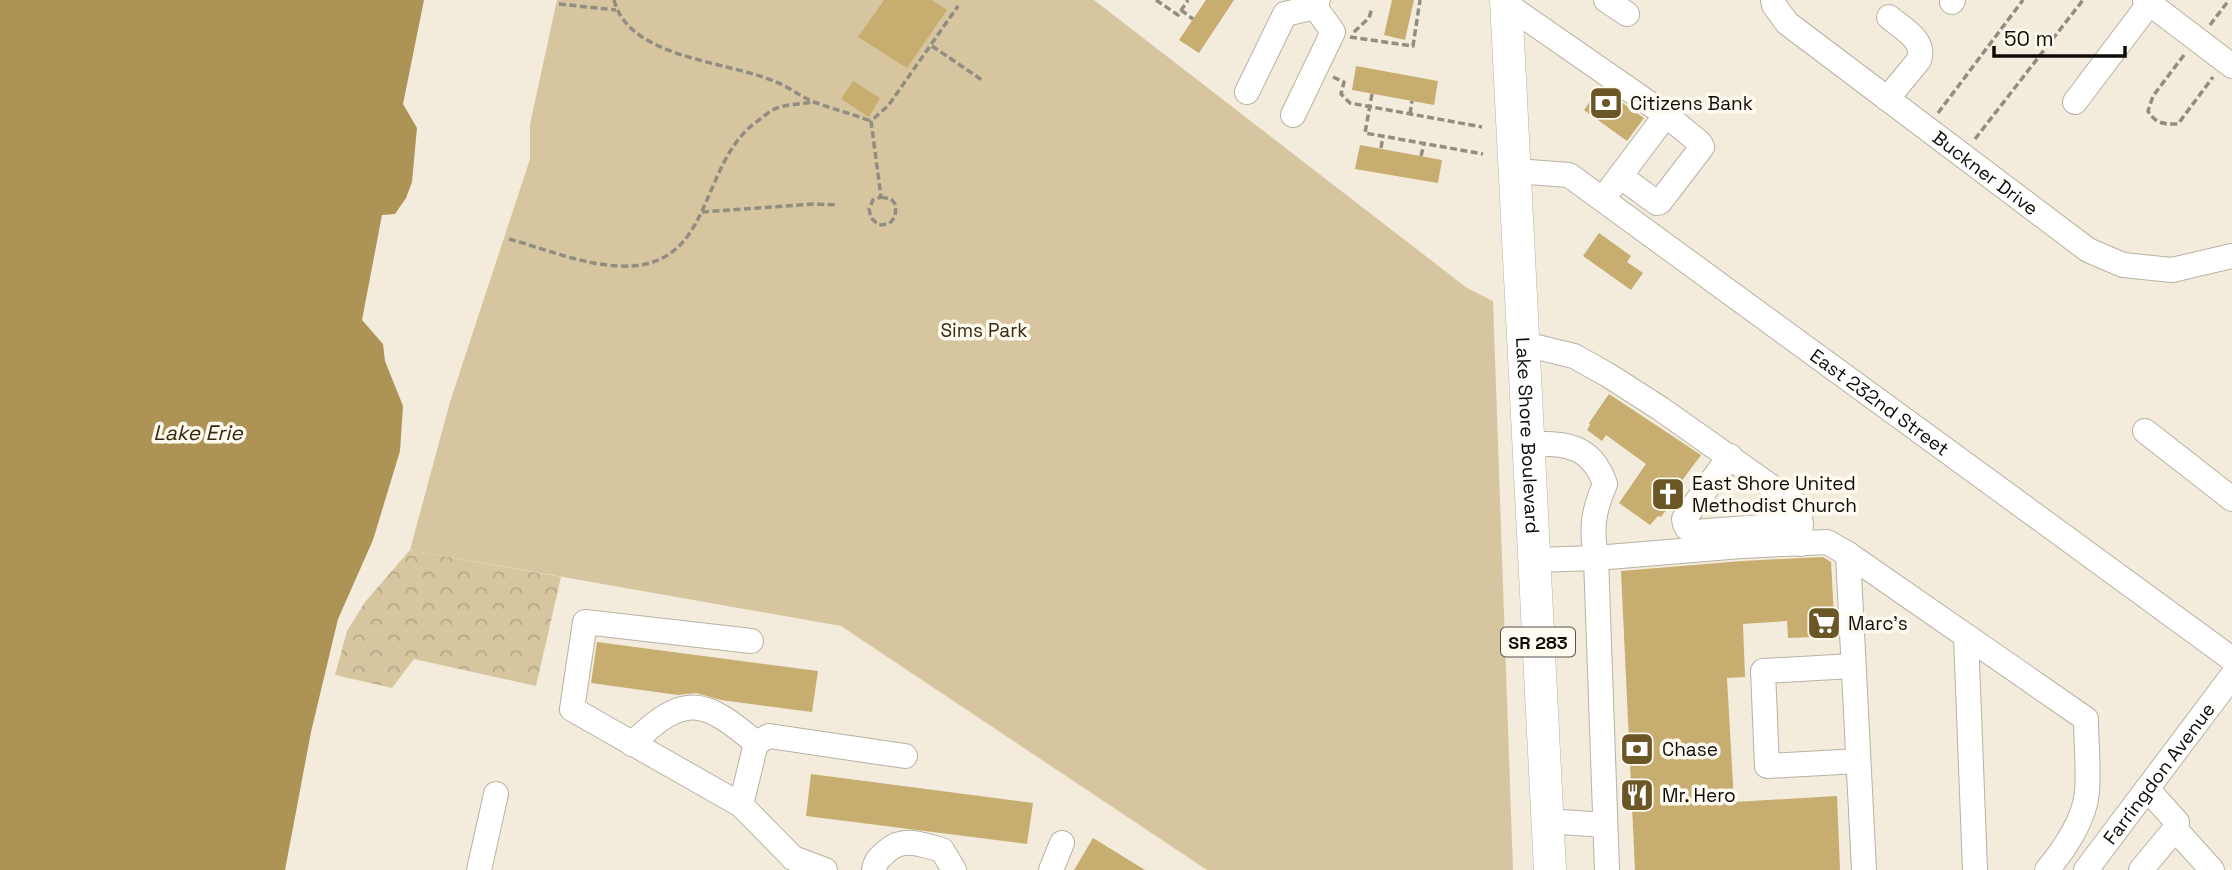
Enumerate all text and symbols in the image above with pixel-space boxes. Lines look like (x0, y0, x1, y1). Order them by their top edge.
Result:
scale bar (1994, 14, 2125, 58)
text: 50 m (2004, 25, 2054, 52)
bank icon: Citizens Bank (1587, 84, 1625, 122)
place label: Citizens Bank (1630, 91, 1753, 116)
street label: Buckner Drive (1928, 125, 2044, 221)
park label: Sims Park (940, 318, 1028, 343)
street label: Lake Shore Boulevard (1511, 337, 1545, 534)
street label: East 232nd Street (1805, 343, 1954, 461)
water label: Lake Erie (153, 419, 244, 446)
place label: East Shore United Methodist Church (1692, 471, 1857, 518)
church icon: East Shore United Methodist Church (1649, 475, 1687, 513)
supermarket icon: Marc's (1805, 604, 1843, 642)
place label: Marc's (1848, 611, 1908, 636)
road number: SR 283 (1501, 628, 1575, 656)
street label: Farringdon Avenue (2097, 697, 2220, 849)
bank icon: Chase (1618, 730, 1656, 768)
place label: Chase (1662, 737, 1718, 762)
restaurant icon: Mr. Hero (1618, 776, 1656, 814)
place label: Mr. Hero (1662, 783, 1736, 808)

